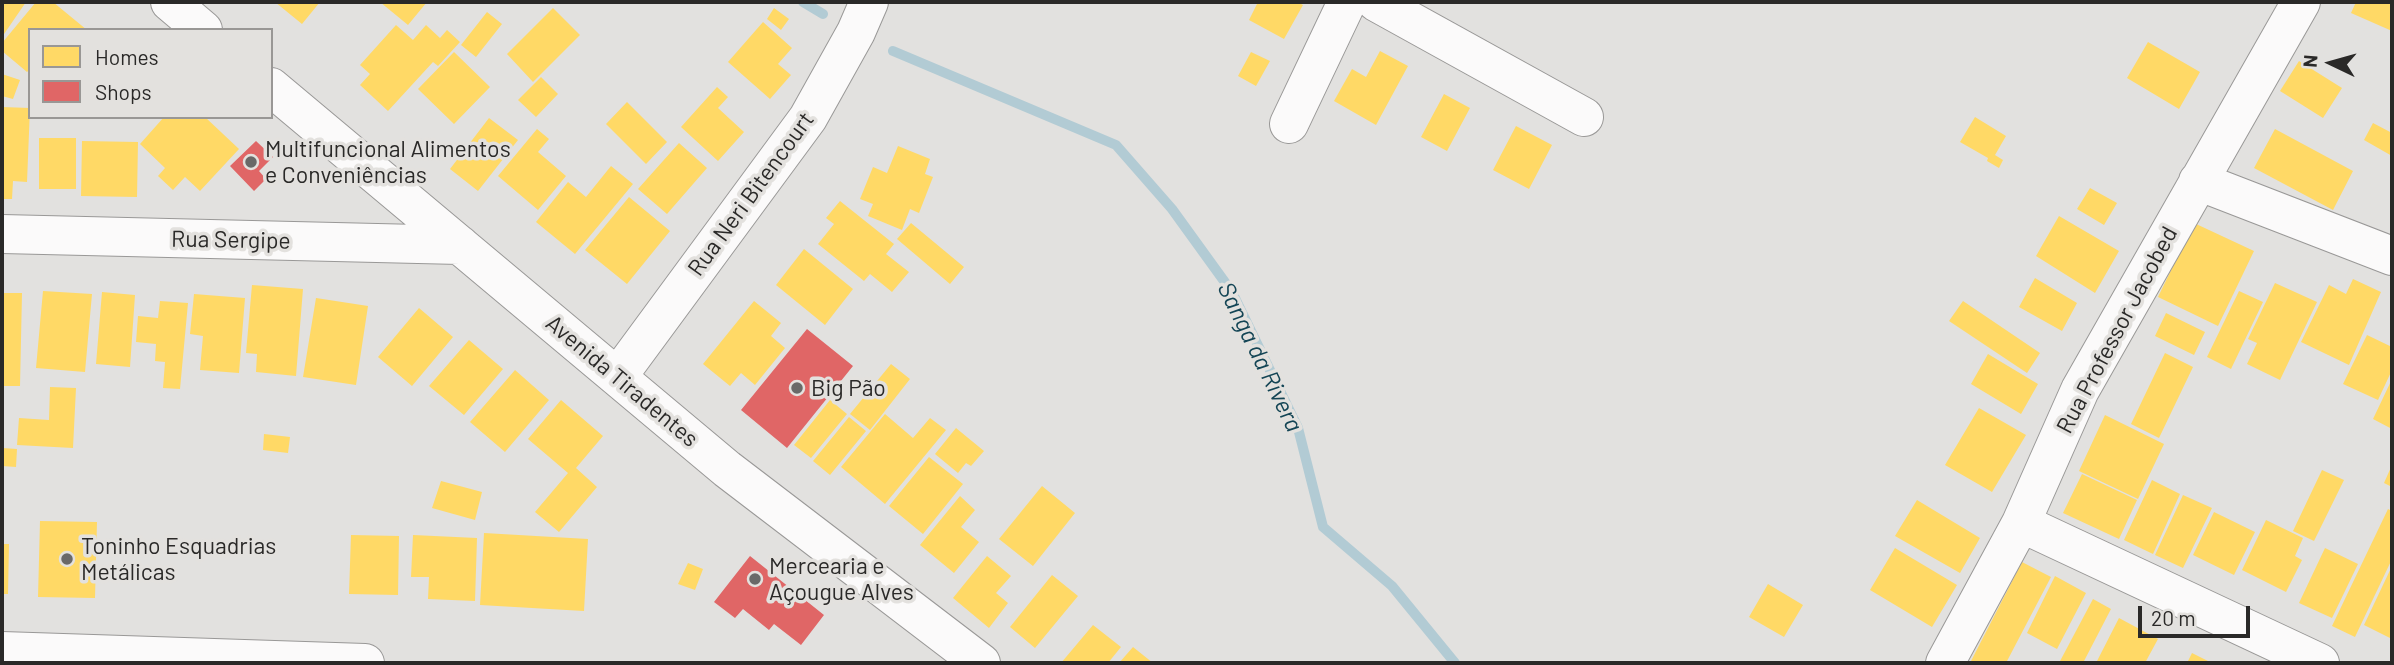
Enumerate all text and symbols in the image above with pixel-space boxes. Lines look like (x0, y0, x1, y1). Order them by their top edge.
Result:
legend (28, 28, 273, 119)
north arrow (2296, 28, 2366, 98)
text: Homes (95, 44, 159, 69)
text: N (2298, 54, 2322, 68)
text: Shops (95, 79, 152, 104)
street label: Rua Neri Bitencourt (682, 107, 820, 281)
place label: Multifuncional Alimentos e Conveniências (265, 135, 511, 189)
marker: Multifuncional Alimentos e Conveniências (243, 154, 259, 170)
street label: Rua Professor Jacobed (2051, 222, 2183, 438)
street label: Rua Sergipe (171, 225, 291, 255)
water label: Sanga da Rivera (1211, 277, 1309, 437)
street label: Avenida Tiradentes (540, 309, 704, 453)
place label: Big Pão (811, 374, 886, 402)
marker: Big Pão (789, 380, 805, 396)
place label: Toninho Esquadrias Metálicas (81, 532, 276, 586)
marker: Toninho Esquadrias Metálicas (59, 551, 75, 567)
place label: Mercearia e Açougue Alves (769, 552, 914, 606)
marker: Mercearia e Açougue Alves (747, 571, 763, 587)
scale bar (2142, 592, 2254, 636)
text: 20 m (2151, 605, 2196, 630)

